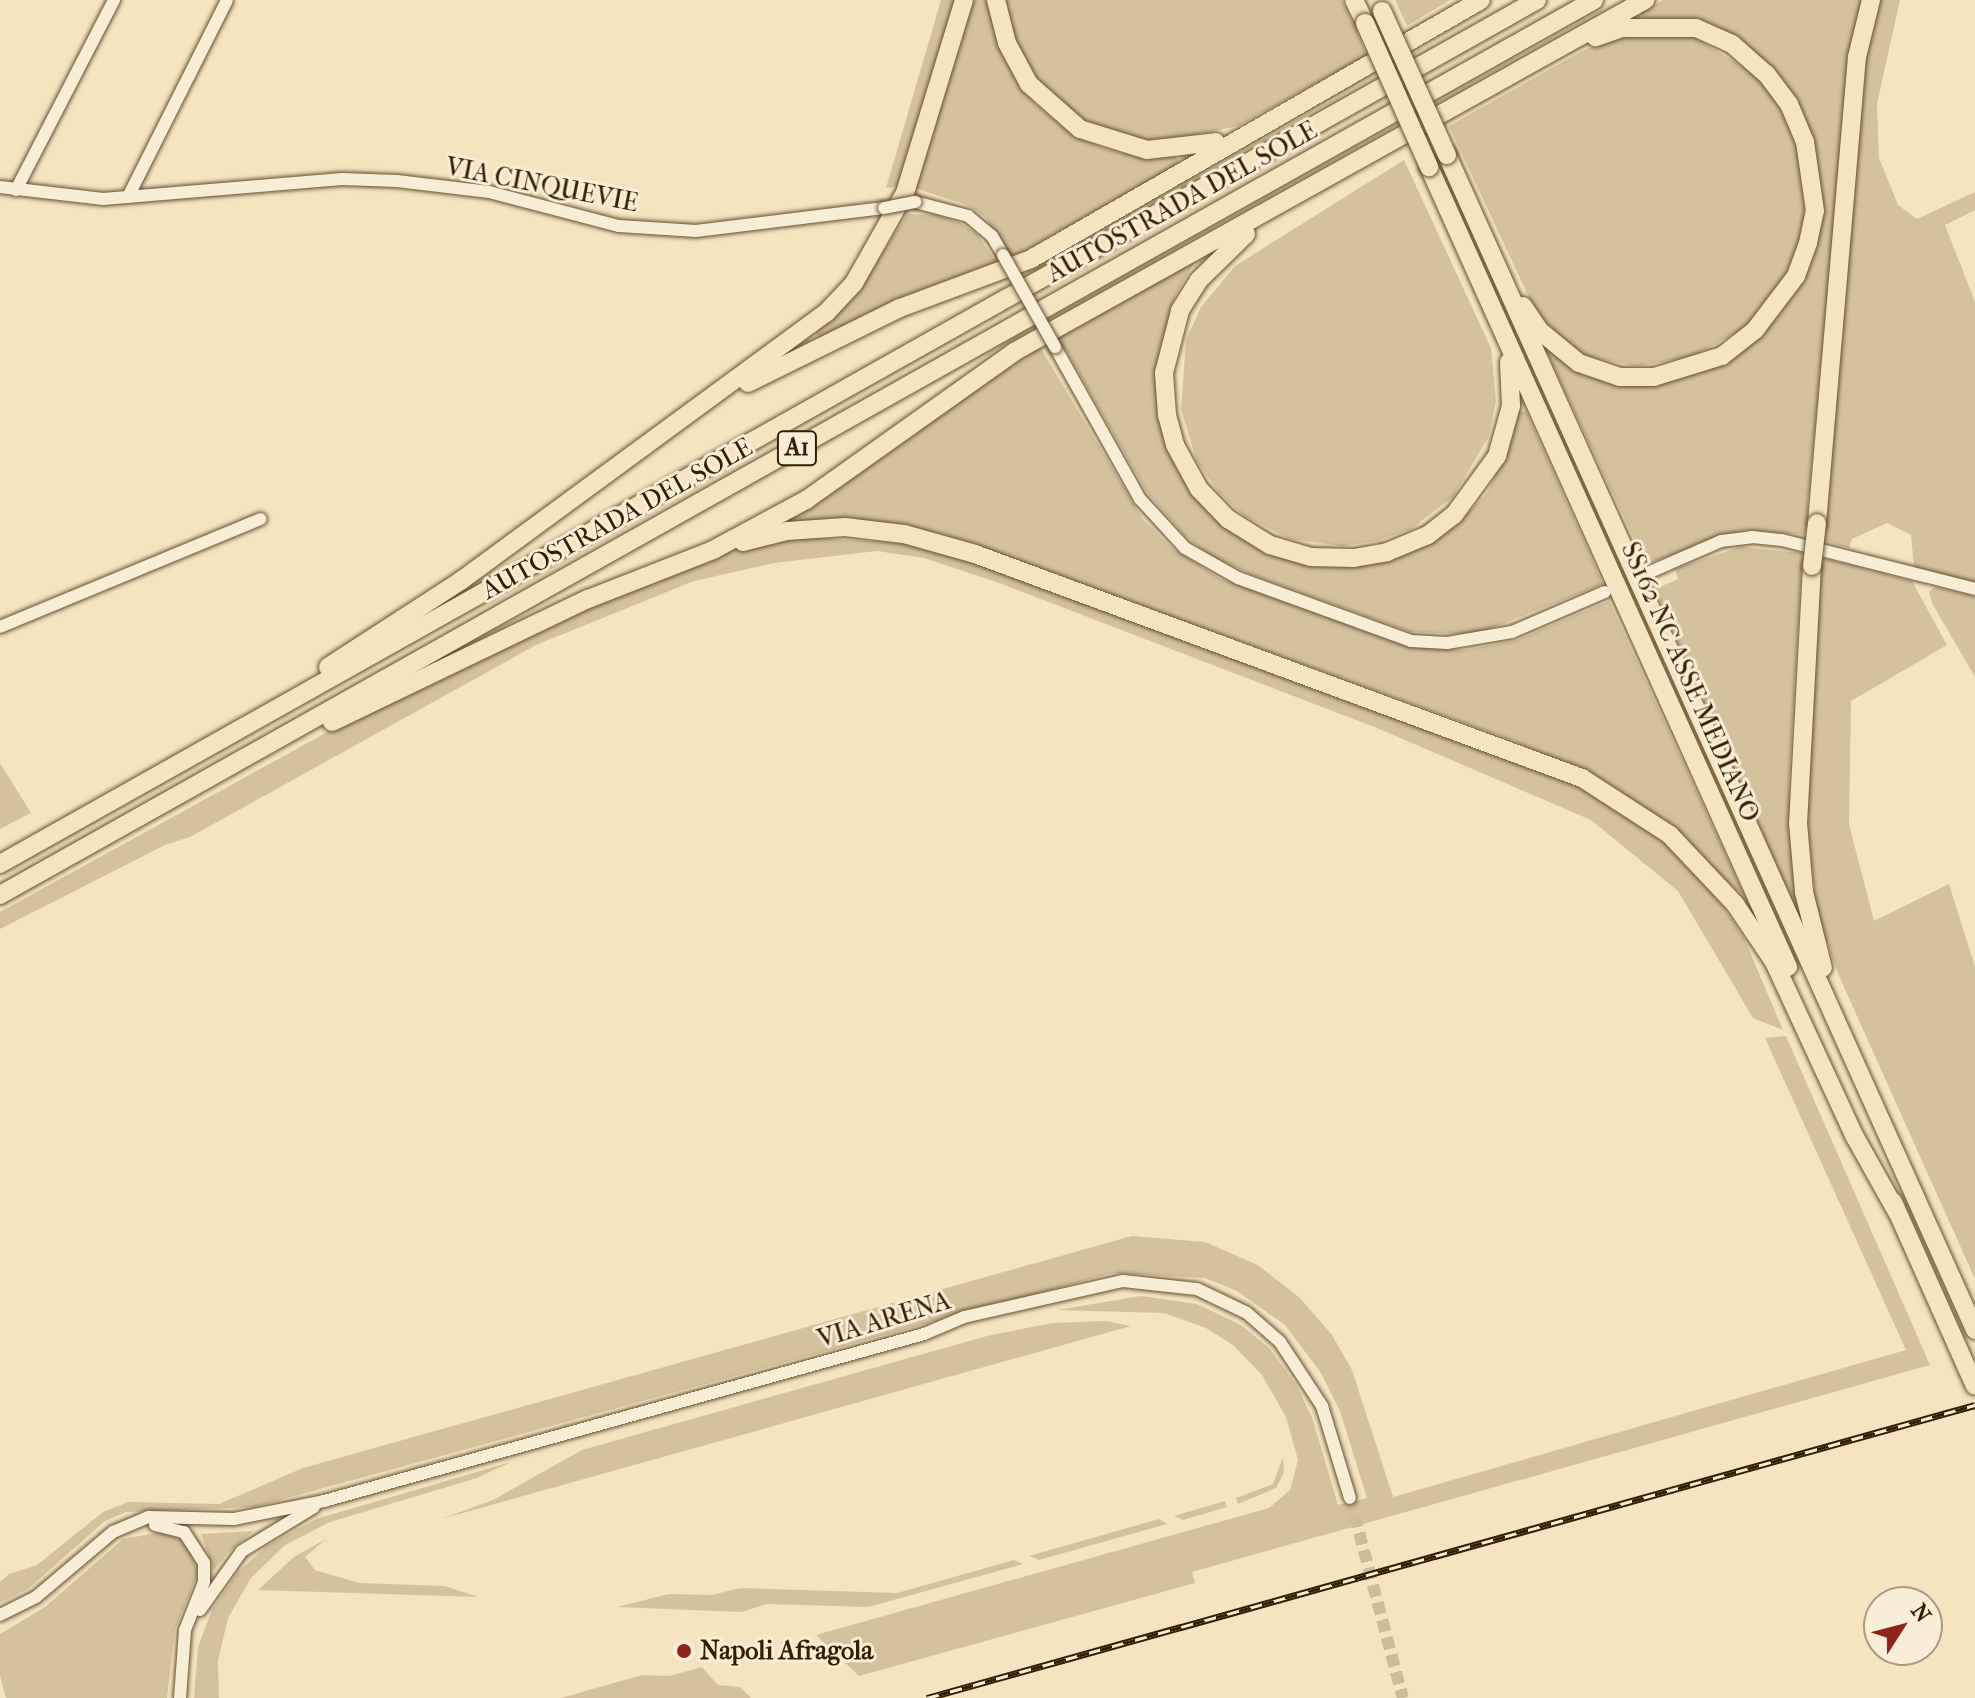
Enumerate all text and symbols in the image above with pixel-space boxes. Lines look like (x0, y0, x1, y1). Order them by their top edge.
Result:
street label: AUTOSTRADA DEL SOLE (1041, 115, 1323, 289)
street label: VIA CINQUEVIE (443, 151, 641, 219)
road number: A1 (775, 428, 819, 468)
street label: AUTOSTRADA DEL SOLE (476, 432, 758, 606)
street label: SS162 NC ASSE MEDIANO (1614, 537, 1766, 827)
street label: VIA ARENA (814, 1285, 954, 1355)
north arrow (1863, 1586, 1943, 1666)
text: N (1905, 1599, 1936, 1627)
place label: Napoli Afragola (700, 1635, 873, 1667)
marker: Napoli Afragola (675, 1642, 693, 1660)

